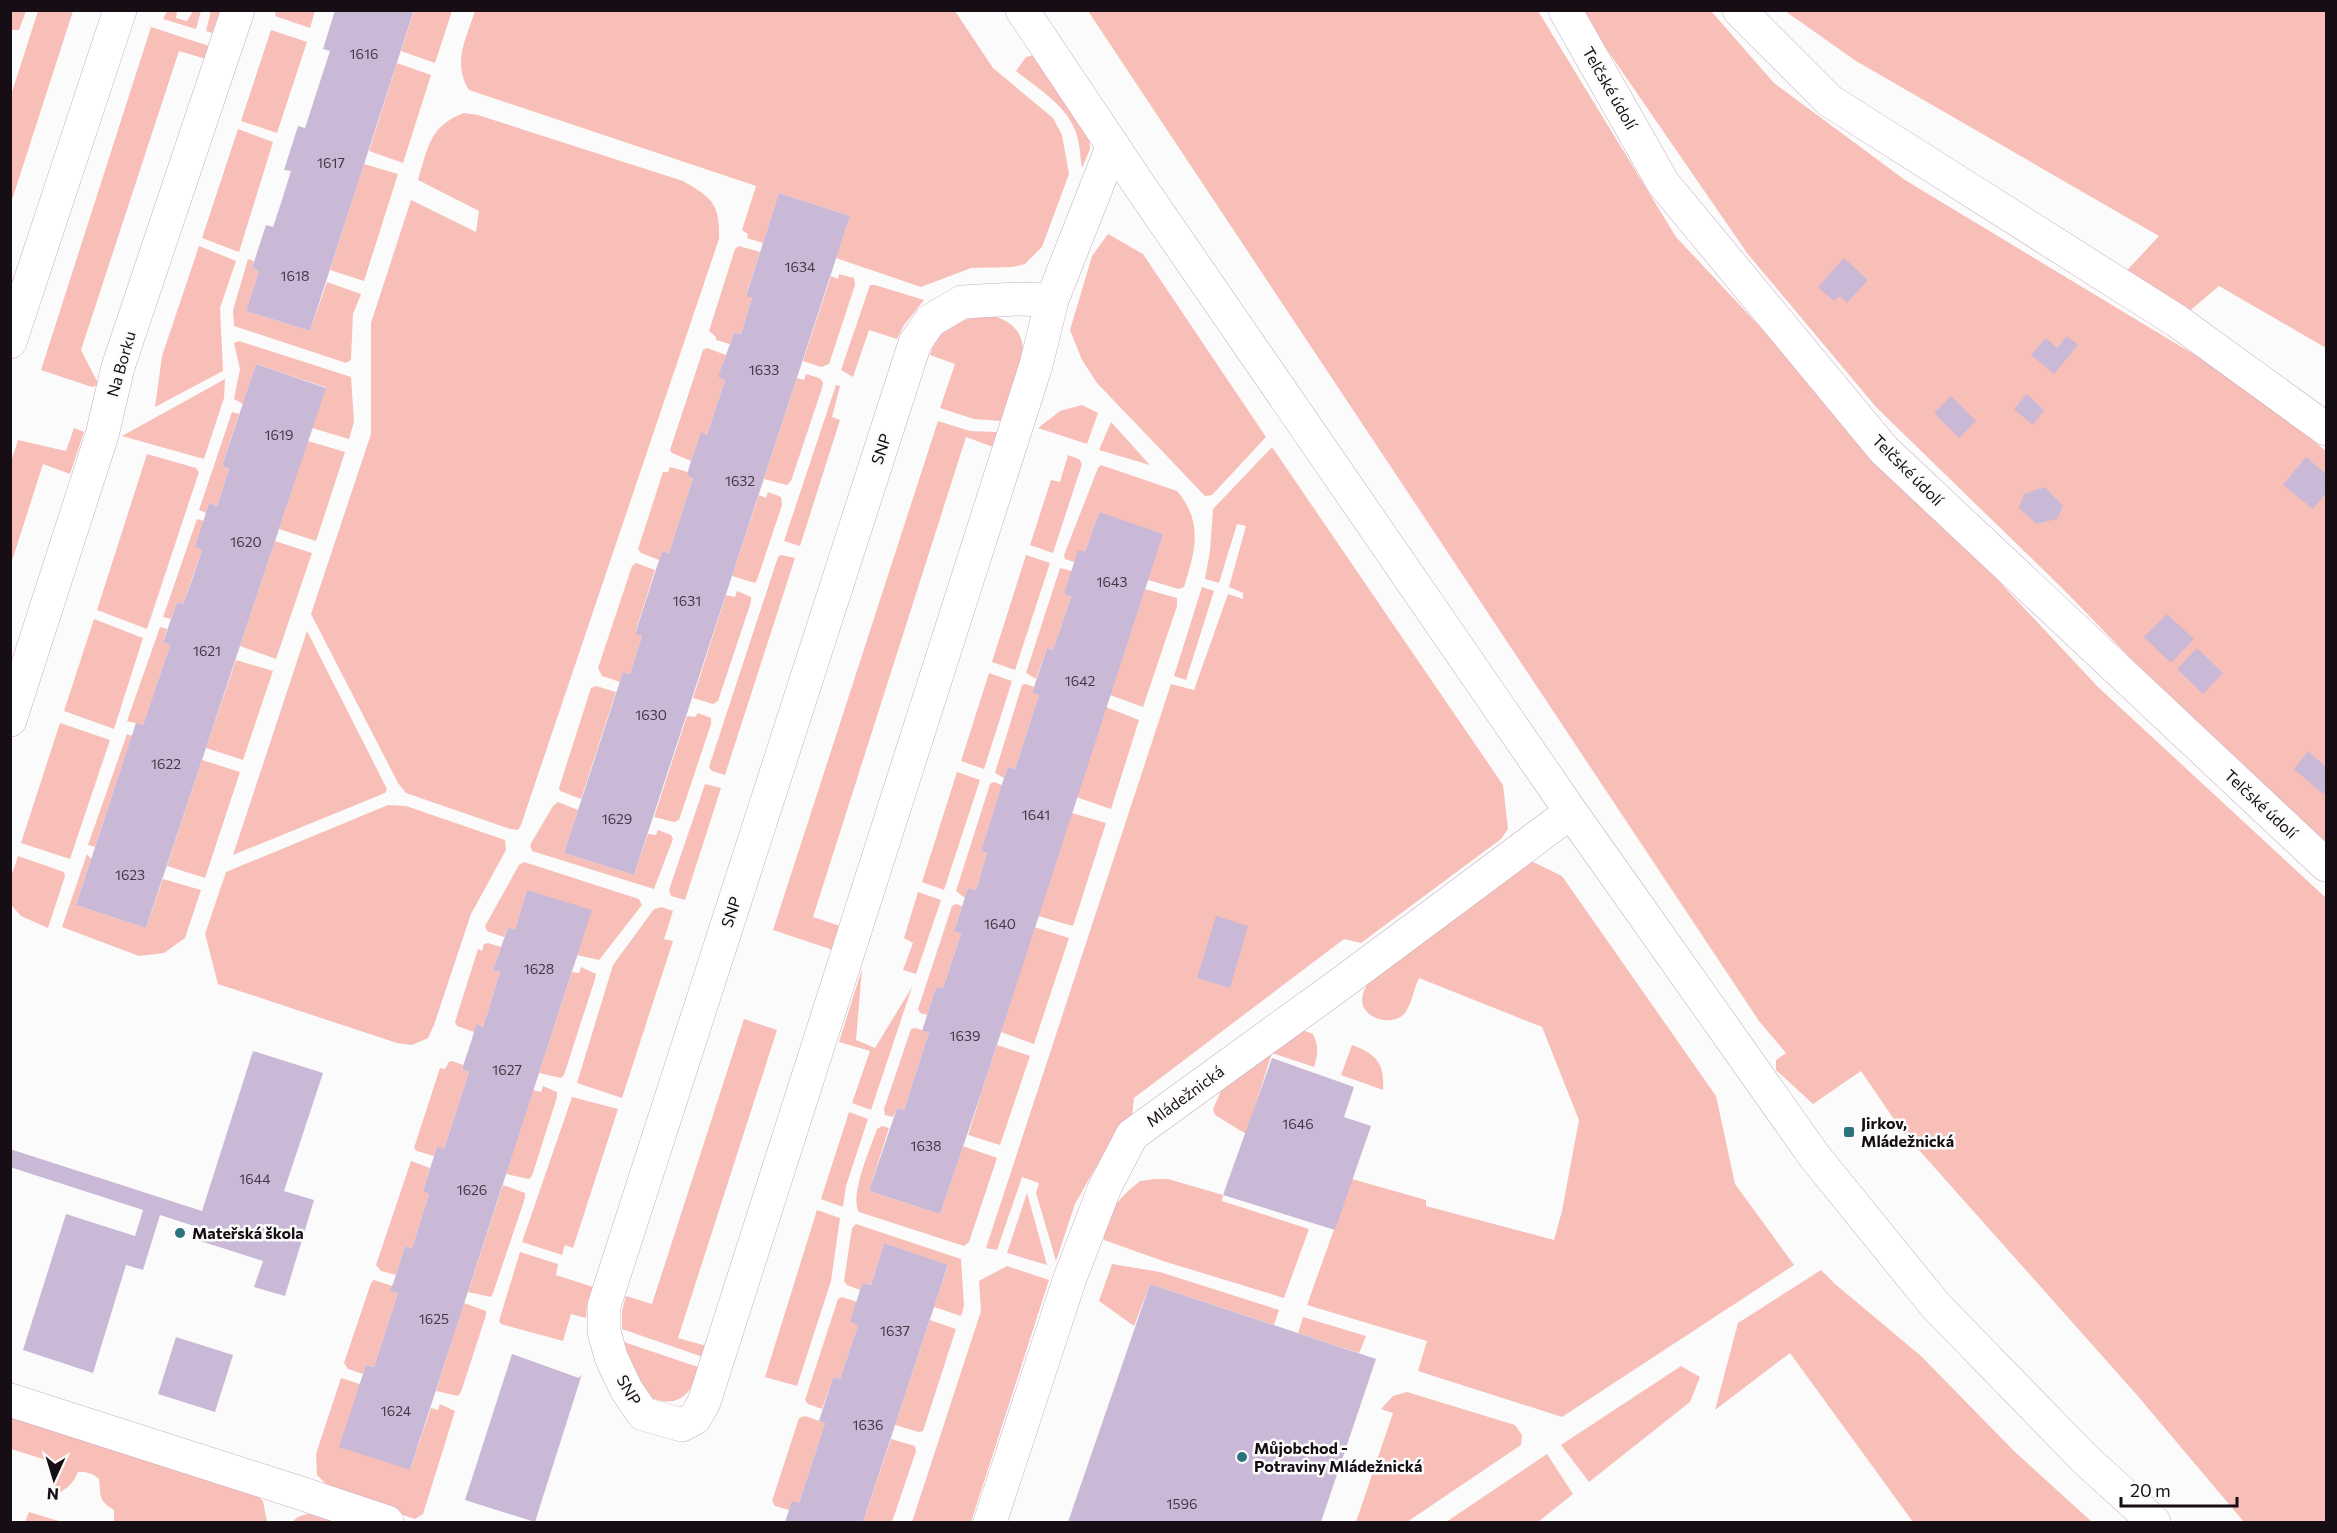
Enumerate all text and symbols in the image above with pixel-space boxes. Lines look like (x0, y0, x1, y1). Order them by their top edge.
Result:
street label: Telčské údolí (1579, 43, 1642, 133)
house number: 1616 (350, 45, 378, 62)
house number: 1617 (317, 154, 345, 171)
house number: 1634 (785, 258, 816, 275)
house number: 1618 (281, 267, 309, 284)
street label: Na Borku (102, 329, 139, 399)
house number: 1633 (749, 361, 779, 378)
house number: 1619 (265, 426, 293, 443)
street label: Telčské údolí (1869, 430, 1948, 510)
street label: SNP (867, 431, 894, 467)
house number: 1632 (725, 472, 755, 489)
house number: 1620 (230, 533, 262, 550)
house number: 1643 (1097, 573, 1127, 590)
house number: 1631 (673, 592, 701, 609)
house number: 1621 (193, 642, 221, 659)
house number: 1642 (1065, 672, 1095, 689)
house number: 1630 (635, 706, 667, 723)
house number: 1622 (151, 755, 181, 772)
street label: Telčské údolí (2221, 765, 2302, 843)
house number: 1641 (1022, 806, 1050, 823)
house number: 1629 (602, 810, 632, 827)
house number: 1623 (115, 866, 145, 883)
street label: SNP (717, 894, 744, 930)
house number: 1640 (984, 915, 1016, 932)
house number: 1628 (524, 960, 554, 977)
house number: 1639 (950, 1027, 980, 1044)
house number: 1627 (492, 1061, 522, 1078)
street label: Mládežnická (1142, 1061, 1227, 1130)
place label: Jirkov, Mládežnická (1861, 1113, 1954, 1150)
house number: 1646 (1282, 1115, 1314, 1132)
marker: Jirkov, Mládežnická (1842, 1125, 1856, 1139)
house number: 1638 (911, 1137, 941, 1154)
house number: 1644 (239, 1170, 271, 1187)
house number: 1626 (457, 1181, 487, 1198)
place label: Mateřská škola (192, 1223, 304, 1242)
marker: Mateřská škola (173, 1226, 187, 1240)
house number: 1625 (419, 1310, 449, 1327)
house number: 1637 (880, 1322, 910, 1339)
street label: SNP (613, 1371, 646, 1408)
house number: 1624 (381, 1402, 412, 1419)
house number: 1636 (853, 1416, 883, 1433)
place label: Můjobchod - Potraviny Mládežnická (1254, 1438, 1422, 1475)
north arrow (24, 1449, 84, 1509)
marker: Můjobchod - Potraviny Mládežnická (1235, 1450, 1249, 1464)
scale bar (2121, 1470, 2236, 1508)
text: 20 m (2130, 1479, 2171, 1501)
text: N (46, 1485, 60, 1504)
house number: 1596 (1166, 1495, 1198, 1512)

